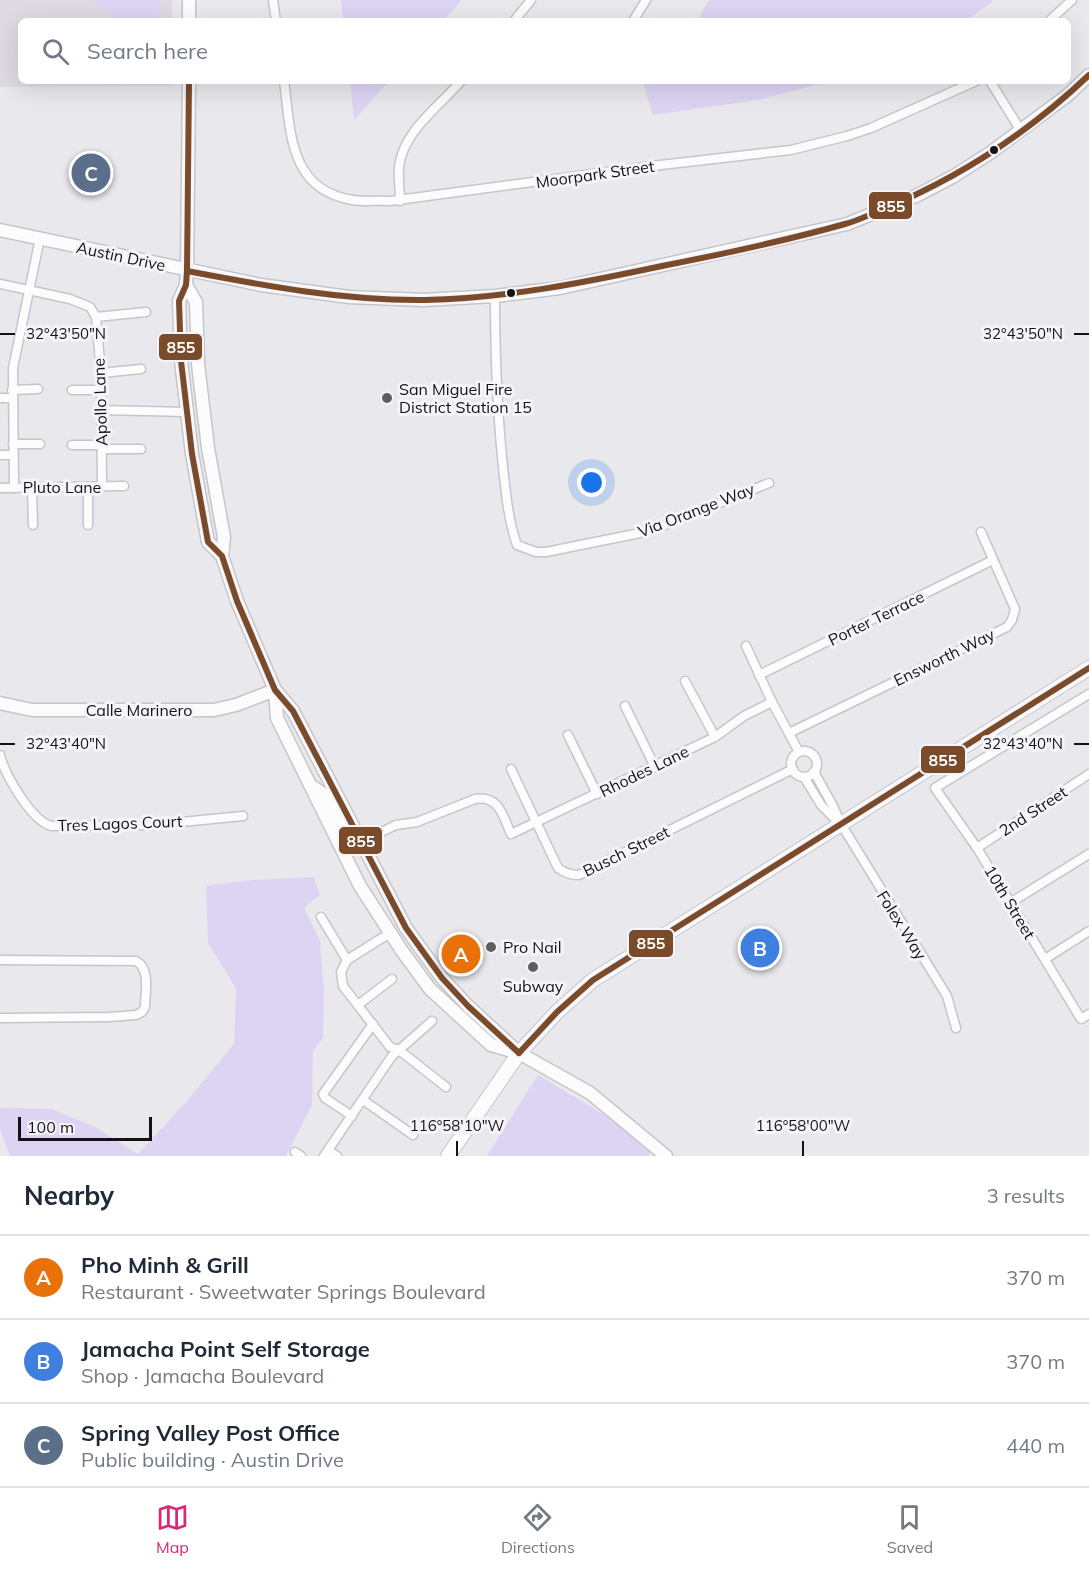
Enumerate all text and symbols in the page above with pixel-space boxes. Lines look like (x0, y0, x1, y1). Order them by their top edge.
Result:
search box (18, 18, 1071, 84)
icon: search (39, 35, 72, 68)
text: Search here (87, 37, 208, 65)
unlabelled marker (988, 144, 1000, 156)
pin: C (72, 150, 110, 195)
street label: Moorpark Street (534, 156, 656, 192)
line badge: 855 (868, 191, 913, 220)
text: 855 (877, 196, 906, 216)
street label: Austin Drive (75, 237, 167, 275)
unlabelled marker (505, 287, 517, 299)
text: 32°43'50"N (26, 324, 106, 343)
text: 32°43'50"N (983, 324, 1063, 343)
line badge: 855 (158, 333, 203, 361)
text: 855 (167, 337, 196, 357)
street label: Apollo Lane (88, 358, 112, 446)
place label: San Miguel Fire District Station 15 (399, 379, 532, 417)
marker: San Miguel Fire District Station 15 (380, 391, 394, 405)
your location (577, 468, 606, 497)
street label: Pluto Lane (23, 477, 101, 497)
street label: Via Orange Way (635, 478, 758, 541)
street label: Porter Terrace (825, 586, 927, 650)
street label: Ensworth Way (890, 624, 998, 690)
street label: Calle Marinero (86, 700, 192, 720)
text: 32°43'40"N (26, 734, 106, 753)
text: 32°43'40"N (983, 734, 1063, 753)
street label: Rhodes Lane (596, 741, 692, 801)
line badge: 855 (920, 745, 966, 774)
text: 855 (929, 750, 958, 770)
street label: 2nd Street (995, 781, 1071, 840)
street label: Tres Lagos Court (57, 811, 183, 835)
street label: Busch Street (579, 821, 673, 881)
line badge: 855 (338, 826, 383, 855)
text: 855 (347, 831, 376, 851)
street label: 10th Street (980, 861, 1040, 943)
street label: Folex Way (873, 887, 931, 964)
pin: B (740, 926, 780, 970)
line badge: 855 (628, 929, 674, 958)
pin: A (442, 932, 480, 976)
text: 855 (637, 933, 666, 953)
place label: Pro Nail (503, 937, 561, 957)
marker: Pro Nail (484, 940, 498, 954)
marker: Subway (526, 960, 540, 974)
place label: Subway (503, 976, 564, 996)
scale bar (18, 1114, 152, 1142)
text: 116°58'10"W (410, 1116, 505, 1135)
text: 116°58'00"W (756, 1116, 851, 1135)
text: 100 m (27, 1117, 74, 1137)
text: Nearby (24, 1179, 114, 1212)
text: 3 results (987, 1183, 1065, 1208)
text: Pho Minh & Grill (81, 1251, 249, 1279)
text: A (36, 1265, 51, 1290)
text: 370 m (1006, 1265, 1065, 1290)
text: Restaurant · Sweetwater Springs Boulevard (81, 1279, 486, 1304)
text: Jamacha Point Self Storage (81, 1335, 370, 1363)
text: B (37, 1349, 50, 1374)
text: 370 m (1006, 1349, 1065, 1374)
text: Shop · Jamacha Boulevard (81, 1363, 324, 1388)
text: Spring Valley Post Office (81, 1419, 340, 1447)
text: C (37, 1433, 50, 1458)
text: 440 m (1006, 1433, 1065, 1458)
text: Public building · Austin Drive (81, 1447, 344, 1472)
tab: Map (156, 1501, 189, 1557)
tab: Directions (501, 1501, 575, 1557)
tab: Saved (887, 1501, 933, 1557)

